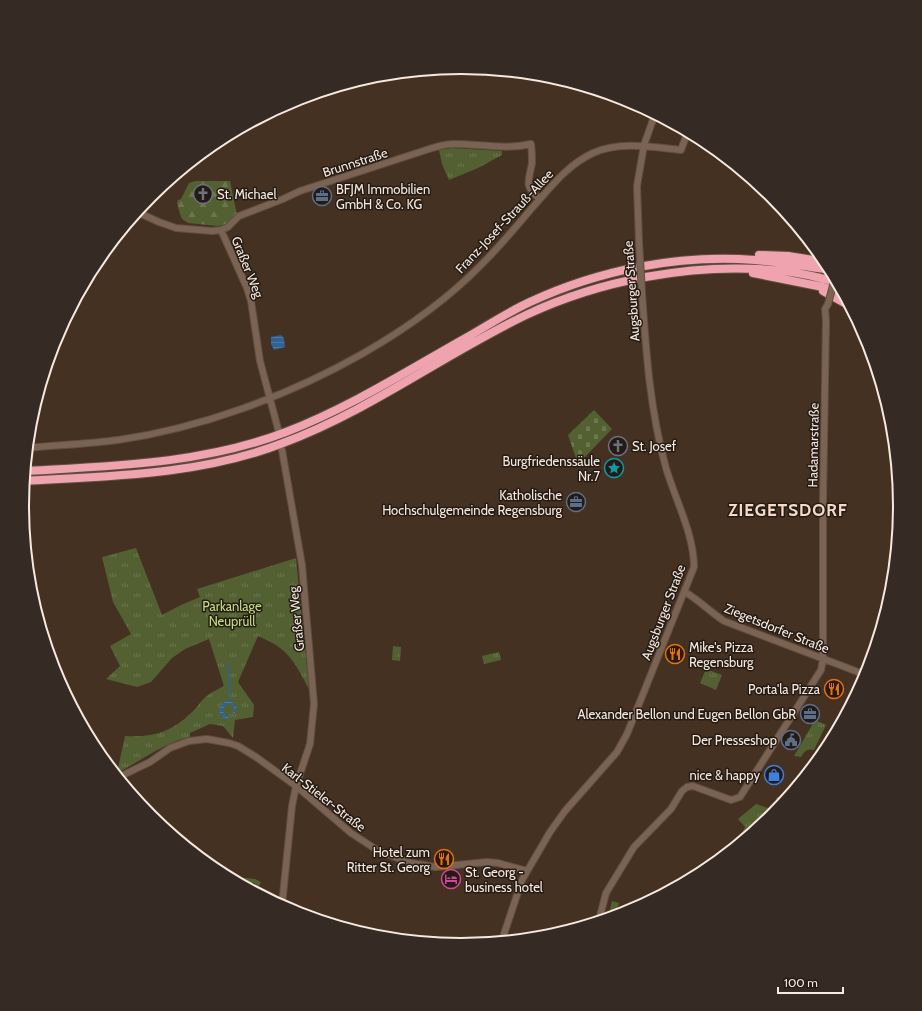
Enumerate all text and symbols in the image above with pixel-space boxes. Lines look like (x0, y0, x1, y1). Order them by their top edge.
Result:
street label: Brunnstraße (321, 144, 390, 180)
street label: Franz-Josef-Strauß-Allee (452, 166, 556, 276)
place label: BFJM Immobilien GmbH & Co. KG (336, 181, 430, 212)
church icon: St. Michael (192, 183, 214, 205)
office icon: BFJM Immobilien GmbH & Co. KG (311, 185, 333, 207)
place label: St. Michael (217, 186, 277, 202)
street label: Graßer Weg (228, 234, 268, 301)
street label: Augsburger Straße (619, 240, 642, 342)
street label: Hadamarstraße (804, 402, 822, 487)
church icon: St. Josef (607, 435, 629, 457)
place label: St. Josef (632, 438, 677, 454)
place label: Burgfriedenssäule Nr.7 (503, 453, 600, 484)
place icon: Burgfriedenssäule Nr.7 (603, 457, 625, 479)
place label: Katholische Hochschulgemeinde Regensburg (382, 487, 563, 518)
office icon: Katholische Hochschulgemeinde Regensburg (565, 491, 587, 513)
district label: ZIEGETSDORF (728, 500, 848, 520)
street label: Augsburger Straße (637, 562, 689, 662)
street label: Graßer Weg (285, 585, 307, 652)
park label: Parkanlage Neuprüll (202, 598, 262, 629)
street label: Ziegetsdorfer Straße (722, 600, 832, 656)
place label: Mike's Pizza Regensburg (689, 639, 754, 670)
restaurant icon: Mike's Pizza Regensburg (664, 643, 686, 665)
restaurant icon: Porta'la Pizza (823, 678, 845, 700)
place label: Porta'la Pizza (748, 681, 821, 697)
office icon: Alexander Bellon und Eugen Bellon GbR (799, 703, 821, 725)
place label: Alexander Bellon und Eugen Bellon GbR (578, 706, 796, 722)
public building icon: Der Presseshop (780, 729, 802, 751)
place label: Der Presseshop (692, 732, 777, 748)
street label: Karl-Stieler-Straße (279, 759, 369, 835)
shop icon: nice & happy (763, 764, 785, 786)
place label: nice & happy (690, 767, 760, 783)
place label: Hotel zum Ritter St. Georg (347, 844, 431, 875)
restaurant icon: Hotel zum Ritter St. Georg (433, 848, 455, 870)
place label: St. Georg - business hotel (465, 864, 543, 895)
hotel icon: St. Georg - business hotel (440, 868, 462, 890)
scale bar (778, 969, 843, 995)
text: 100 m (784, 975, 818, 990)

